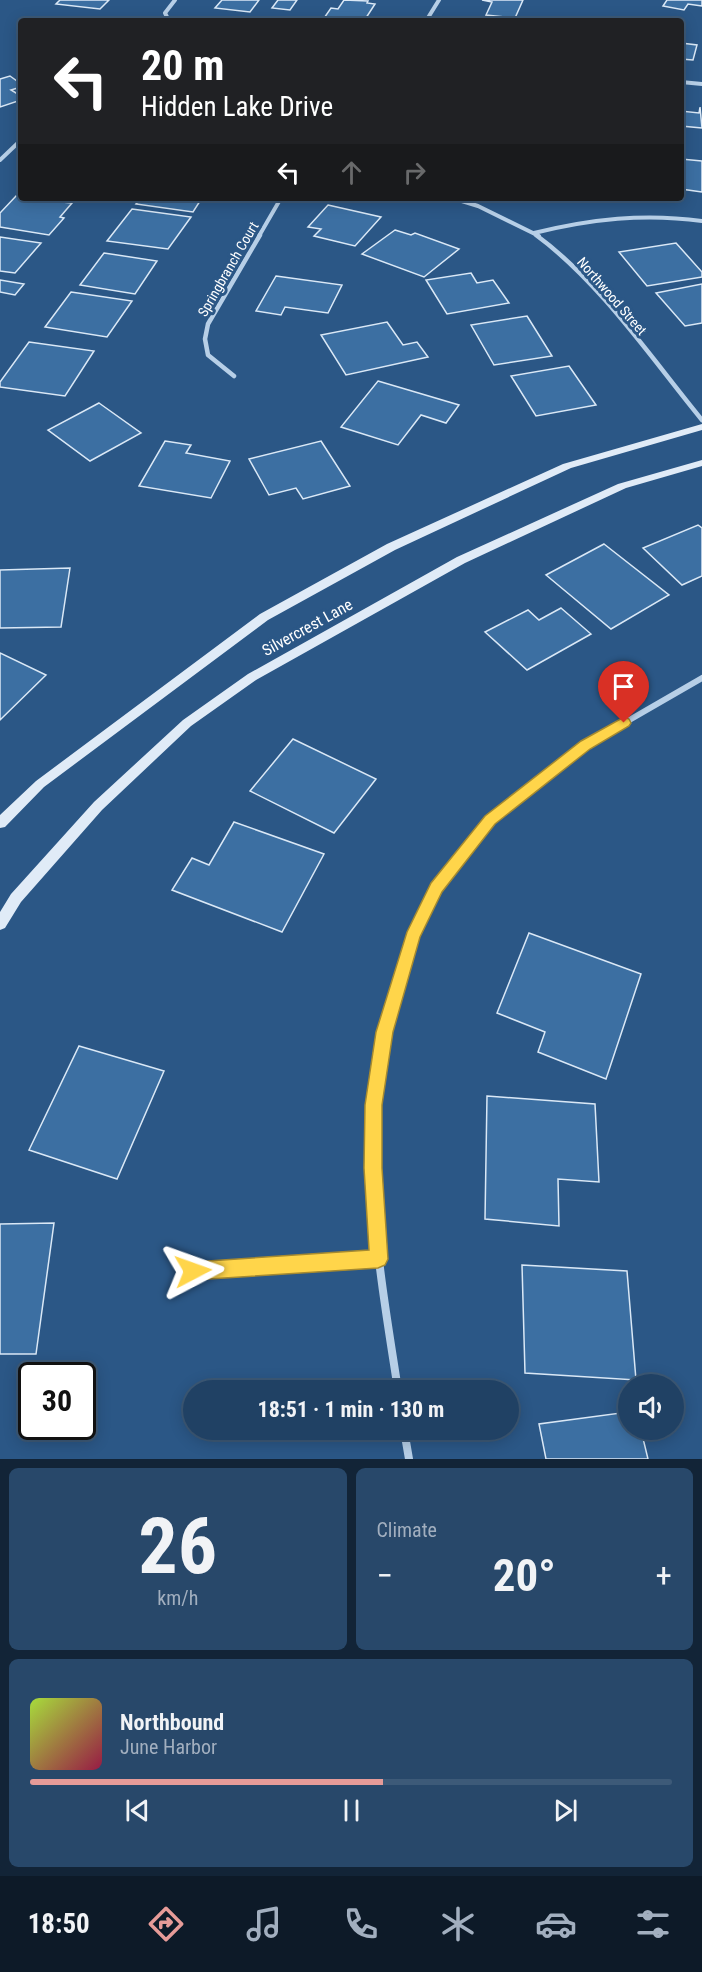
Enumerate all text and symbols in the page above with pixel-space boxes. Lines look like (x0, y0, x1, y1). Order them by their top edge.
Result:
text: 20 m (141, 41, 224, 90)
icon: left (42, 42, 120, 120)
text: Hidden Lake Drive (141, 91, 333, 123)
icon: left (272, 156, 305, 189)
icon: ahead (335, 156, 368, 189)
icon: right (398, 156, 431, 189)
street label: Springbranch Court (194, 219, 262, 319)
street label: Northwood Street (574, 254, 650, 338)
street label: Silvercrest Lane (259, 595, 356, 660)
pin (598, 661, 649, 723)
icon: arrive (607, 670, 640, 703)
position arrow (161, 1239, 225, 1303)
speed limit sign: 30 (18, 1362, 96, 1440)
map controls (618, 1374, 684, 1440)
button: sound (618, 1374, 684, 1440)
text: 18:51 · 1 min · 130 m (258, 1397, 444, 1422)
text: 26 (138, 1501, 217, 1592)
text: Climate (377, 1518, 437, 1542)
text: 20° (493, 1549, 556, 1602)
text: − (377, 1556, 393, 1595)
text: + (656, 1556, 672, 1595)
text: km/h (157, 1586, 198, 1610)
text: Northbound (120, 1710, 224, 1735)
text: June Harbor (120, 1735, 217, 1759)
icon: previous (121, 1794, 154, 1827)
icon: pause (335, 1794, 368, 1827)
icon: next (549, 1794, 582, 1827)
icon: directions (145, 1903, 187, 1945)
icon: music (243, 1903, 285, 1945)
icon: phone (340, 1903, 382, 1945)
icon: climate (437, 1903, 479, 1945)
icon: car (535, 1903, 577, 1945)
icon: filters (632, 1903, 674, 1945)
text: 18:50 (28, 1908, 90, 1940)

